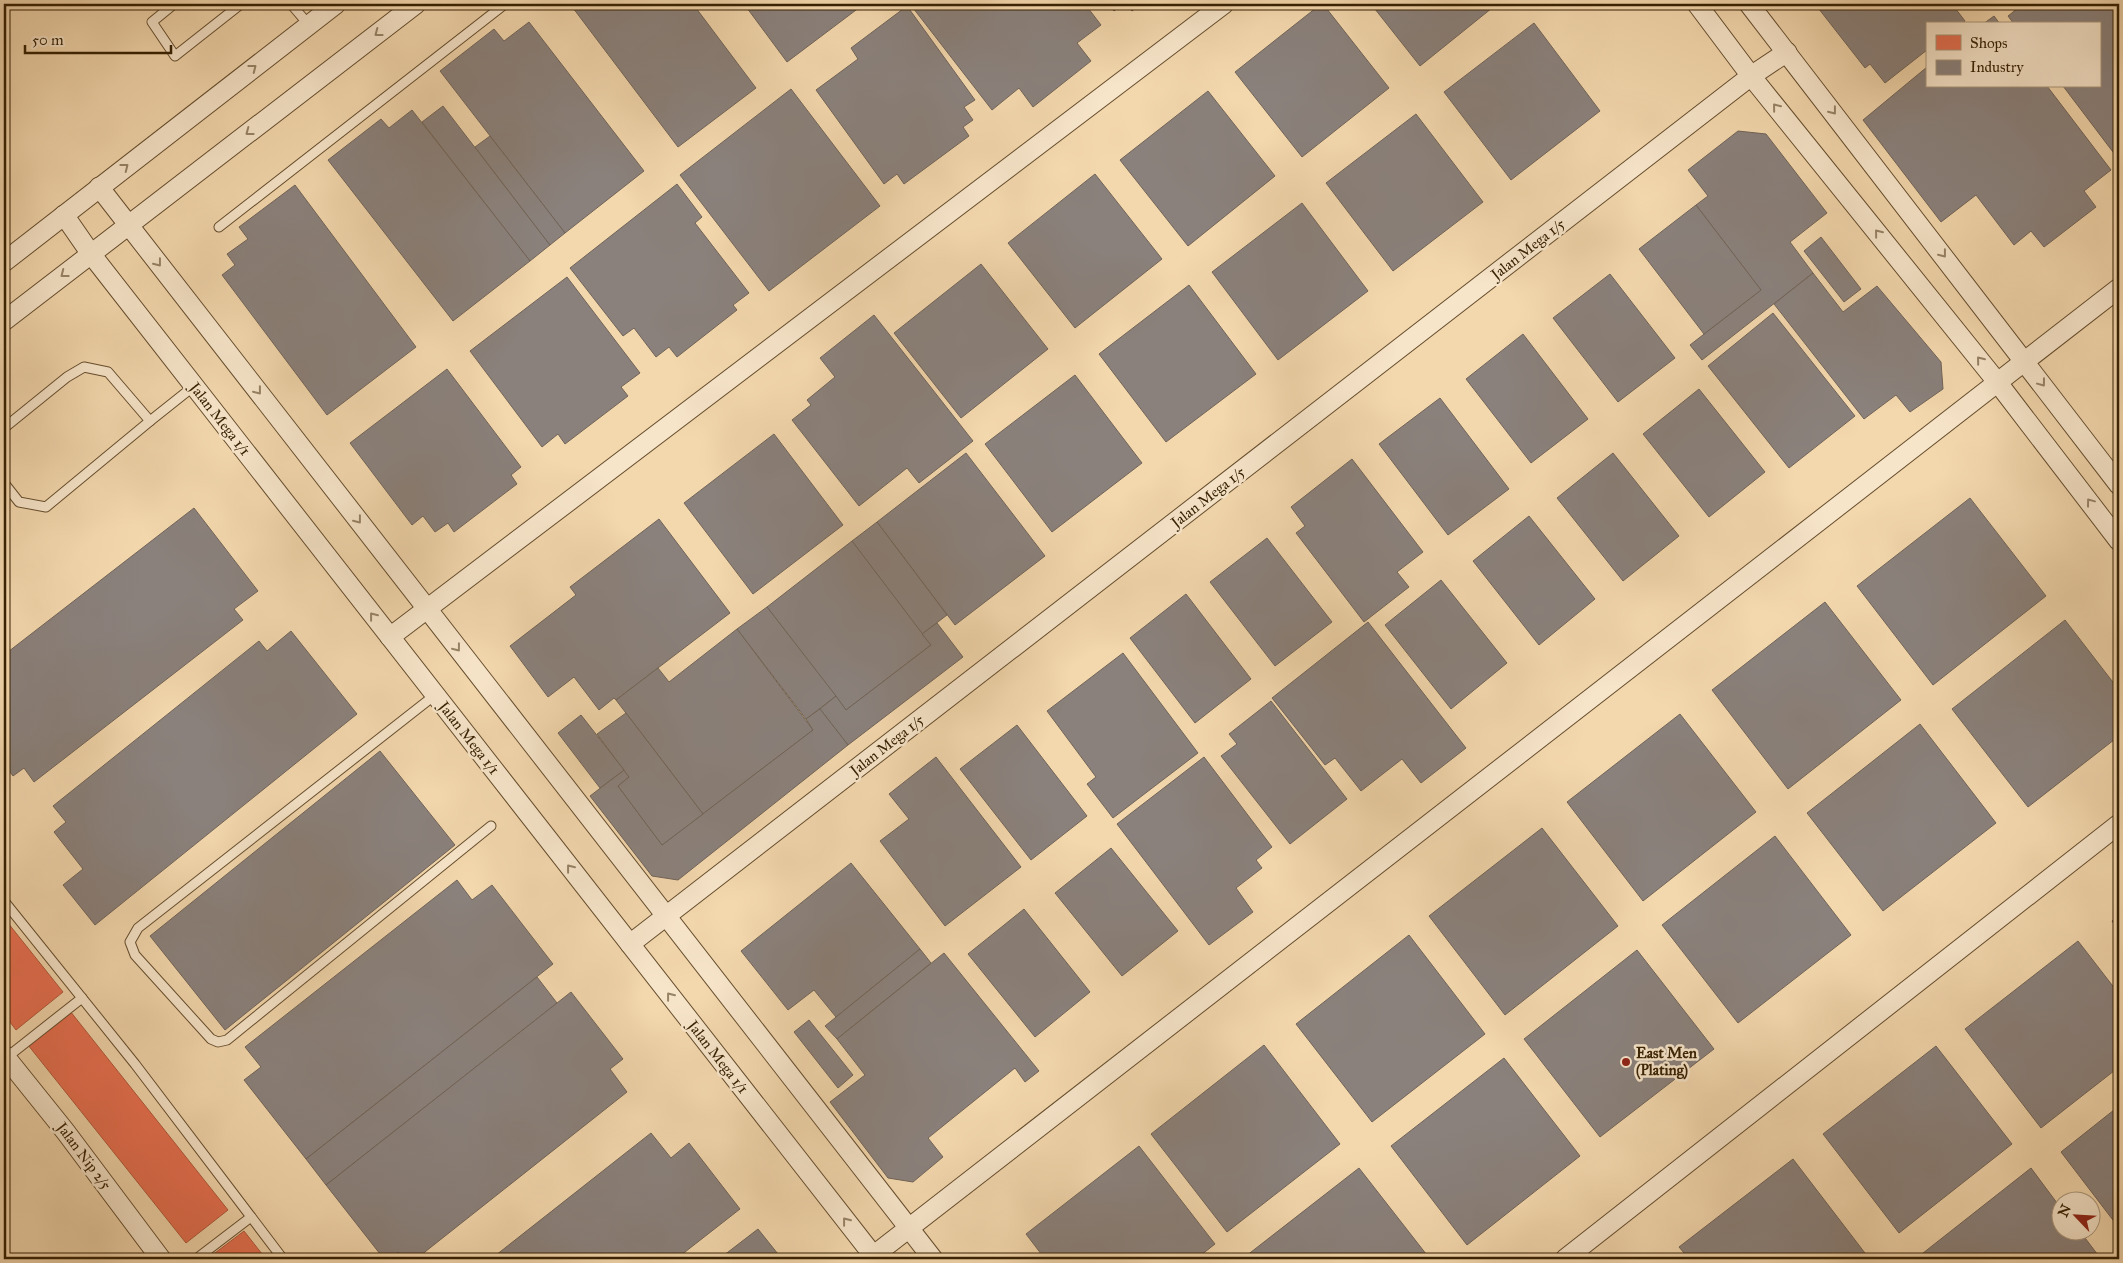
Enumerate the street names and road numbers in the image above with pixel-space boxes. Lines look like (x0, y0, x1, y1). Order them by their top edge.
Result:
street label: Jalan Mega 1/5 (1486, 215, 1569, 285)
street label: Jalan Mega 1/1 (184, 377, 254, 460)
street label: Jalan Mega 1/5 (1166, 463, 1249, 533)
street label: Jalan Mega 1/1 (433, 696, 503, 779)
street label: Jalan Mega 1/5 (845, 711, 928, 781)
street label: Jalan Mega 1/1 (682, 1015, 752, 1098)
street label: Jalan Nip 2/5 (51, 1117, 115, 1194)

